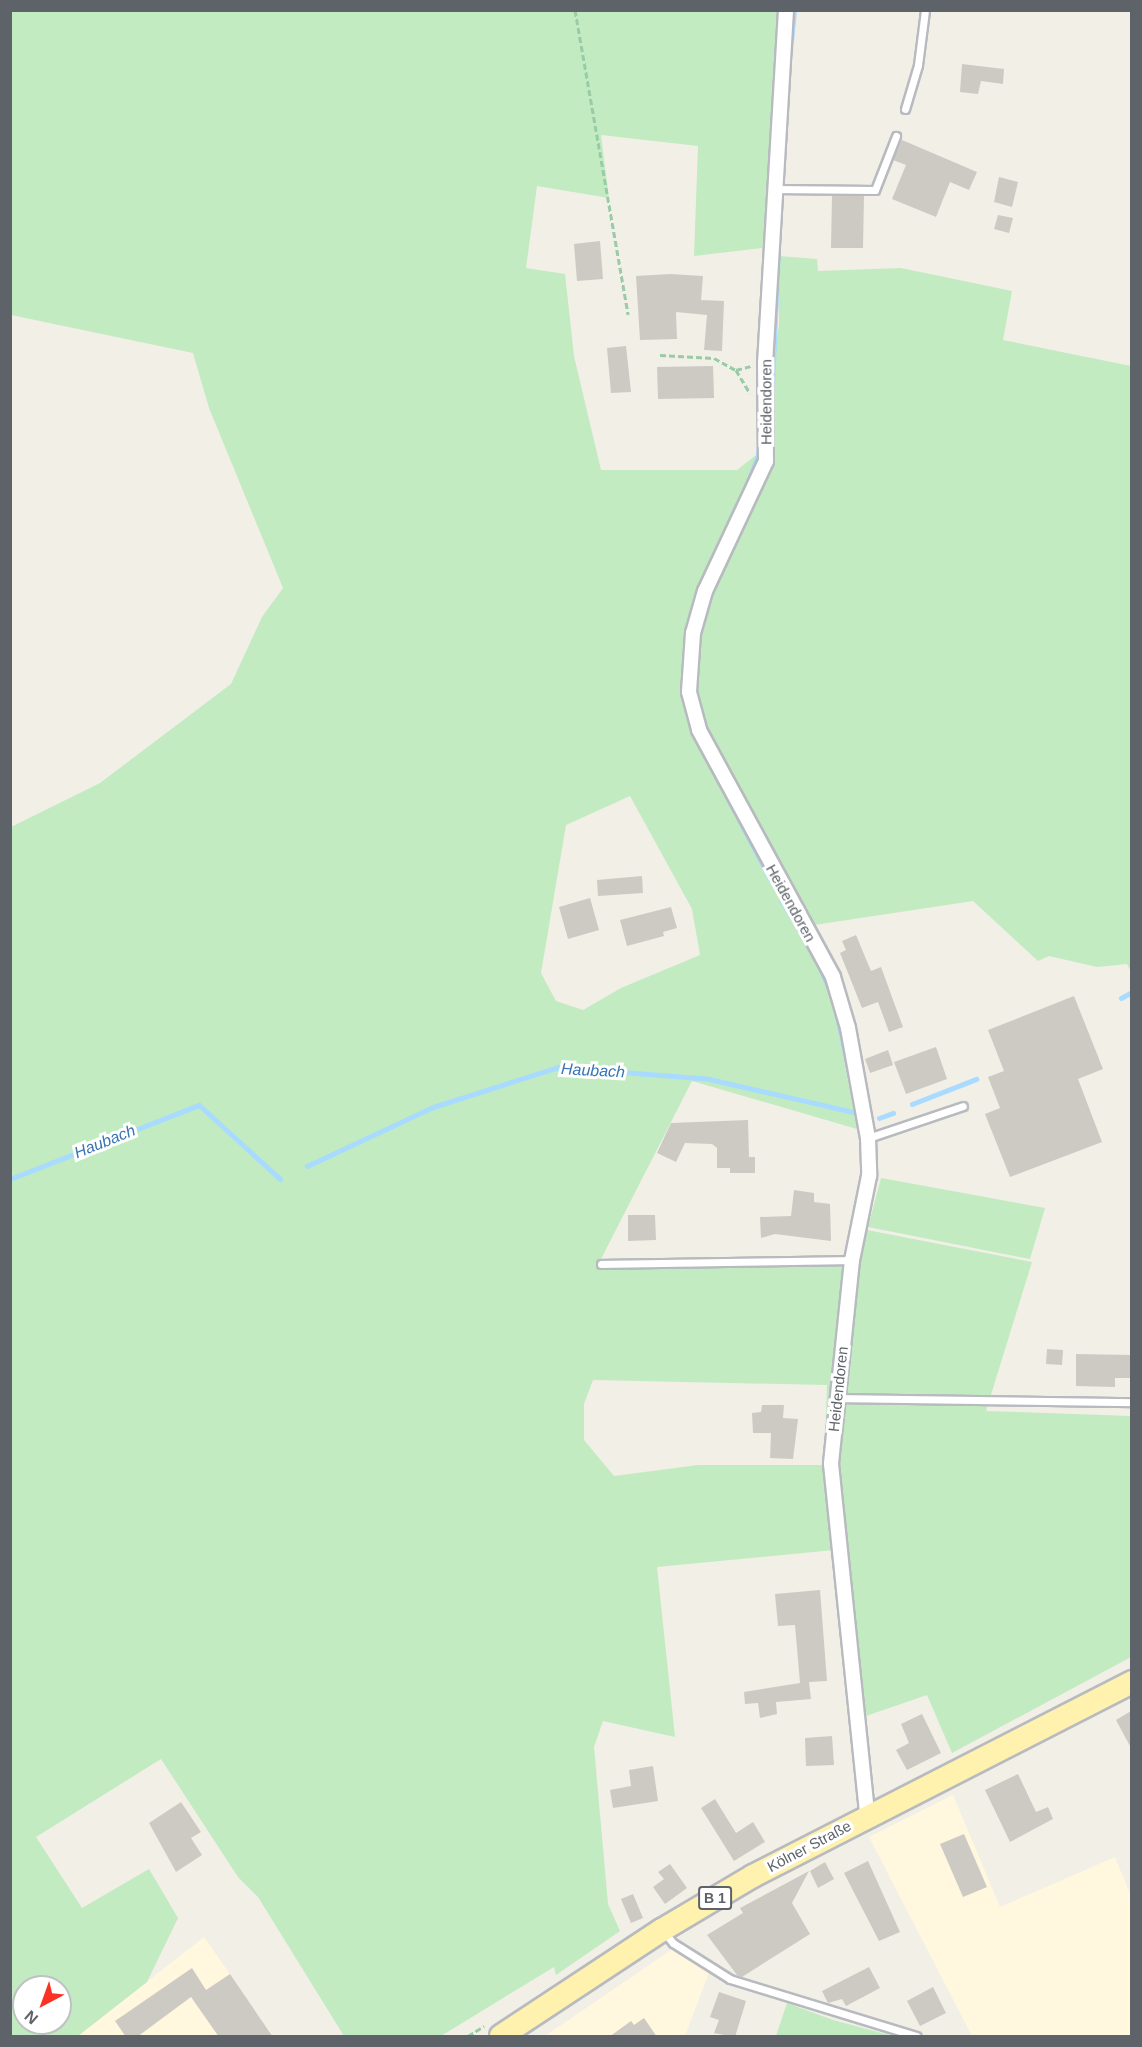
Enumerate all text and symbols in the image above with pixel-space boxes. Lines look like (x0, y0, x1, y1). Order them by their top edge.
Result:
street label: Heidendoren (757, 359, 775, 445)
street label: Heidendoren (762, 861, 820, 945)
water label: Haubach (561, 1060, 625, 1082)
water label: Haubach (72, 1121, 138, 1163)
street label: Heidendoren (825, 1345, 851, 1433)
street label: Kölner Straße (764, 1816, 854, 1876)
road number: B 1 (697, 1887, 733, 1909)
north arrow (12, 1975, 72, 2035)
text: N (21, 2007, 41, 2028)

